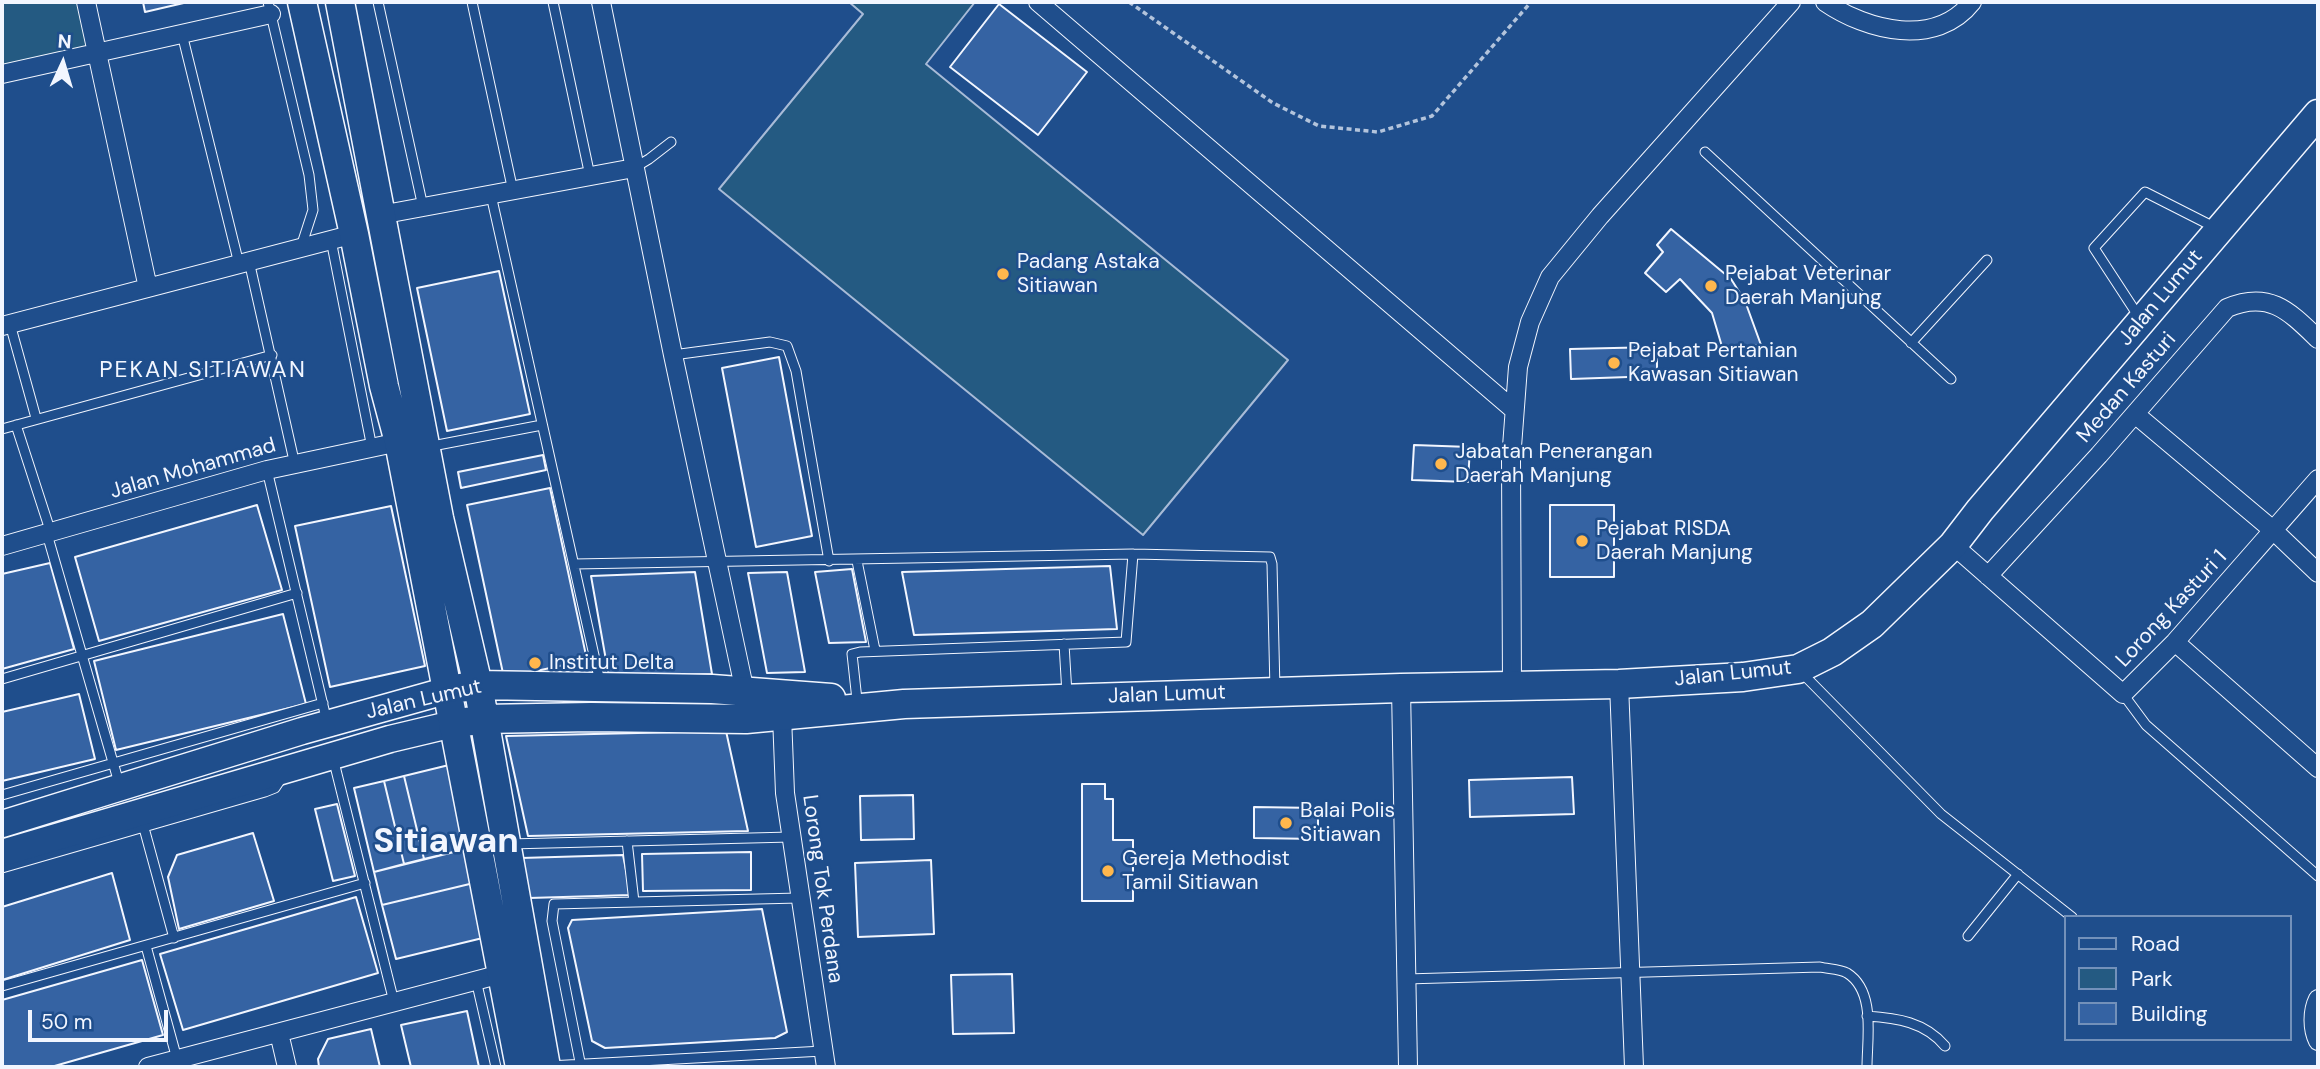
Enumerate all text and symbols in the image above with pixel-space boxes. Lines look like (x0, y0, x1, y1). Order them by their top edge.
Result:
north arrow (28, 28, 98, 98)
text: N (57, 29, 72, 55)
street label: Jalan Lumut (2113, 245, 2209, 351)
place label: Padang Astaka Sitiawan (1017, 249, 1160, 299)
place label: Pejabat Veterinar Daerah Manjung (1725, 261, 1891, 311)
marker: Padang Astaka Sitiawan (995, 266, 1011, 282)
marker: Pejabat Veterinar Daerah Manjung (1703, 278, 1719, 294)
street label: Medan Kasturi (2072, 328, 2182, 448)
place label: Pejabat Pertanian Kawasan Sitiawan (1628, 338, 1799, 388)
marker: Pejabat Pertanian Kawasan Sitiawan (1606, 355, 1622, 371)
district label: PEKAN SITIAWAN (101, 357, 305, 385)
street label: Jalan Mohammad (107, 433, 279, 505)
place label: Jabatan Penerangan Daerah Manjung (1455, 439, 1652, 489)
marker: Jabatan Penerangan Daerah Manjung (1433, 456, 1449, 472)
place label: Pejabat RISDA Daerah Manjung (1596, 516, 1753, 566)
marker: Pejabat RISDA Daerah Manjung (1574, 533, 1590, 549)
street label: Lorong Kasturi 1 (2111, 545, 2233, 673)
place label: Institut Delta (549, 650, 674, 676)
marker: Institut Delta (527, 655, 543, 671)
street label: Jalan Lumut (1673, 655, 1793, 693)
street label: Jalan Lumut (364, 674, 484, 726)
street label: Jalan Lumut (1108, 680, 1226, 710)
street label: Lorong Tok Perdana (796, 793, 848, 985)
place label: Balai Polis Sitiawan (1300, 798, 1395, 848)
marker: Balai Polis Sitiawan (1278, 815, 1294, 831)
district label: Sitiawan (373, 822, 519, 864)
place label: Gereja Methodist Tamil Sitiawan (1122, 846, 1290, 896)
marker: Gereja Methodist Tamil Sitiawan (1100, 863, 1116, 879)
legend (2064, 915, 2292, 1041)
text: Road (2131, 930, 2180, 958)
text: Park (2131, 965, 2172, 993)
scale bar (32, 996, 172, 1040)
text: Building (2131, 1000, 2207, 1028)
text: 50 m (41, 1008, 92, 1036)

